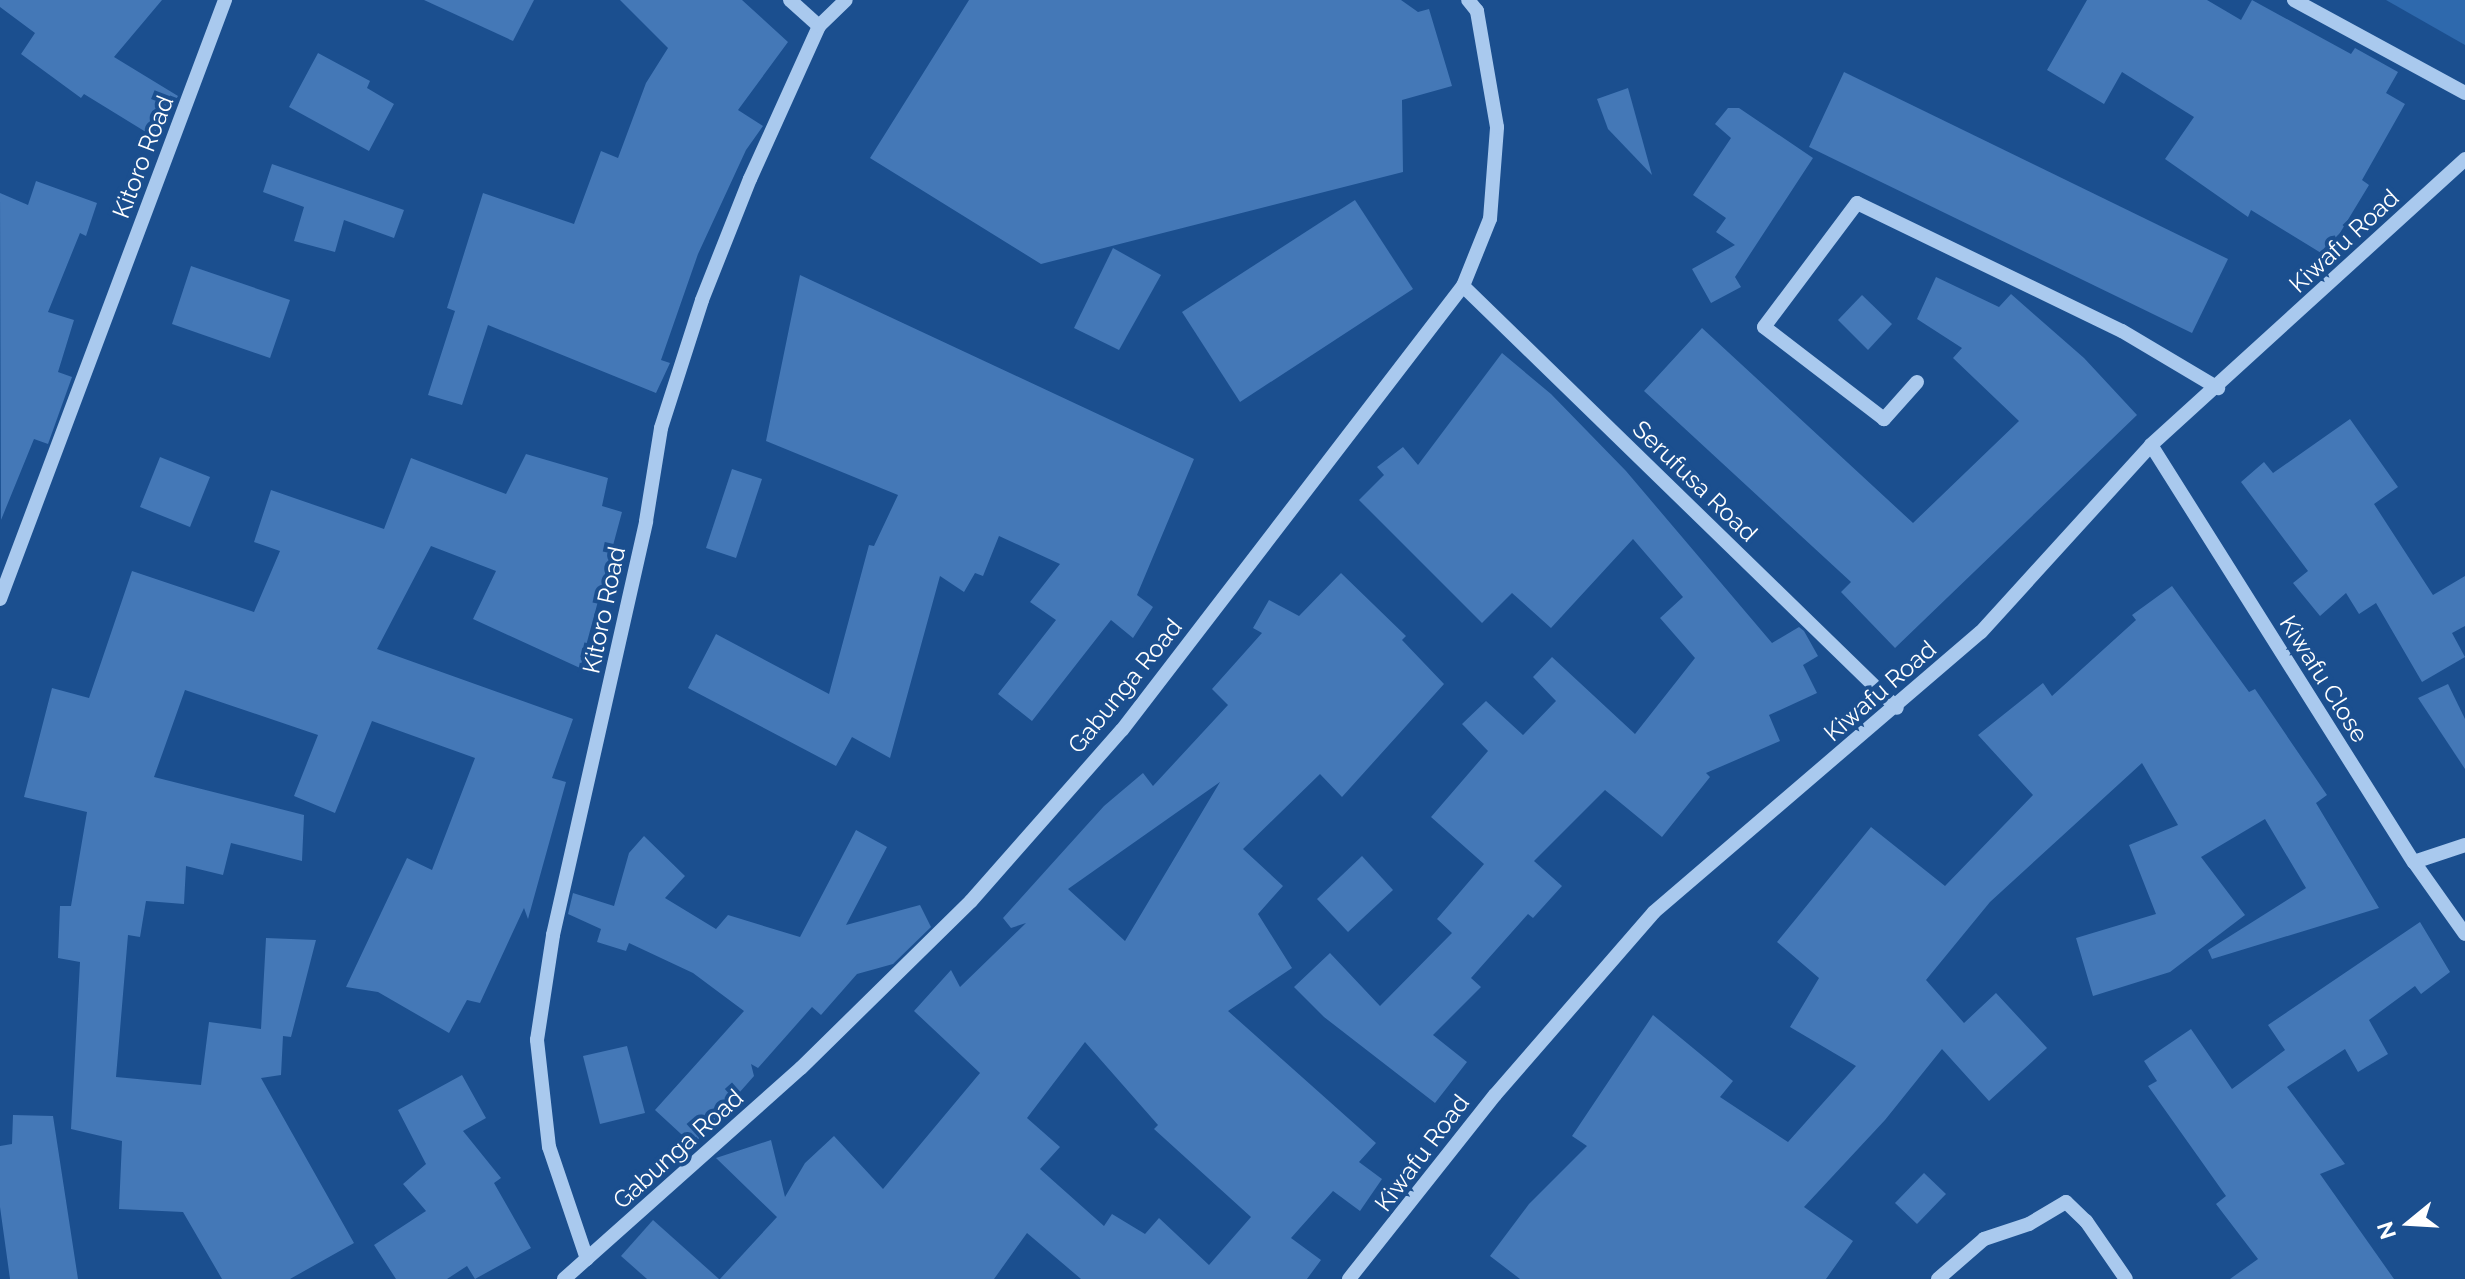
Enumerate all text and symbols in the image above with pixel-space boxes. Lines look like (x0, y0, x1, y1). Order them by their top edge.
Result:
street label: Kitoro Road (106, 92, 180, 222)
street label: Kiwafu Road (2283, 183, 2405, 299)
street label: Serufusa Road (1627, 414, 1763, 548)
street label: Kitoro Road (577, 544, 631, 676)
street label: Kiwafu Close (2274, 610, 2374, 748)
street label: Gabunga Road (1062, 613, 1188, 759)
street label: Kiwafu Road (1818, 635, 1942, 747)
street label: Gabunga Road (607, 1083, 749, 1215)
street label: Kiwafu Road (1369, 1089, 1475, 1217)
north arrow (2369, 1183, 2449, 1263)
text: N (2371, 1218, 2401, 1242)

